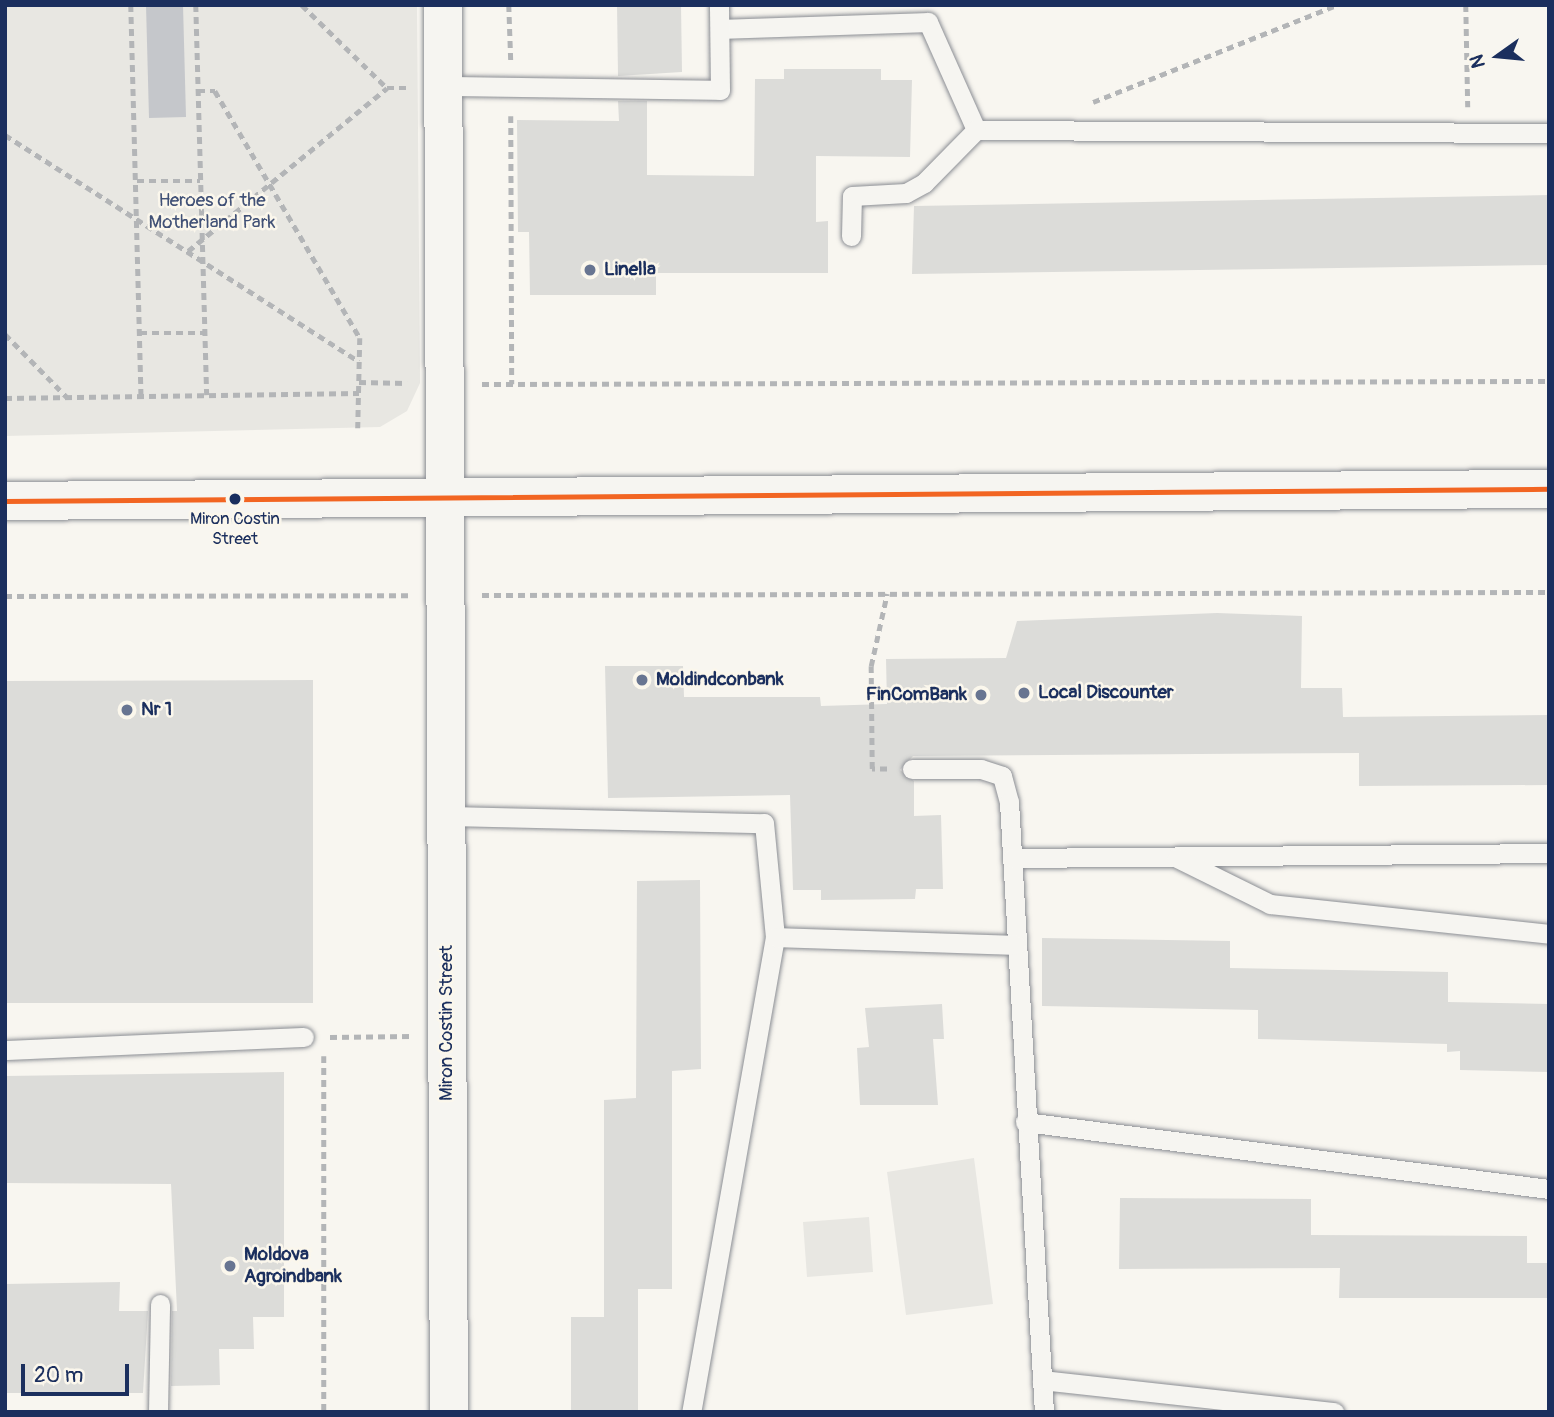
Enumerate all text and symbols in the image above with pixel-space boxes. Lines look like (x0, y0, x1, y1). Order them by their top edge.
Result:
north arrow (1463, 21, 1533, 91)
text: N (1464, 52, 1491, 71)
park label: Heroes of the Motherland Park (149, 190, 275, 234)
place label: Linella (604, 259, 656, 281)
marker: Linella (582, 262, 598, 278)
marker: Miron Costin Street (228, 492, 242, 506)
place label: Miron Costin Street (190, 509, 280, 549)
place label: Moldindconbank (656, 669, 784, 691)
marker: Moldindconbank (634, 672, 650, 688)
place label: Local Discounter (1038, 682, 1174, 704)
place label: FinComBank (866, 684, 967, 706)
marker: Local Discounter (1016, 685, 1032, 701)
marker: FinComBank (973, 687, 989, 703)
place label: Nr 1 (141, 699, 172, 721)
marker: Nr 1 (119, 702, 135, 718)
street label: Miron Costin Street (436, 945, 458, 1101)
place label: Moldova Agroindbank (244, 1244, 342, 1288)
marker: Moldova Agroindbank (222, 1258, 238, 1274)
scale bar (24, 1350, 133, 1394)
text: 20 m (34, 1362, 83, 1389)

